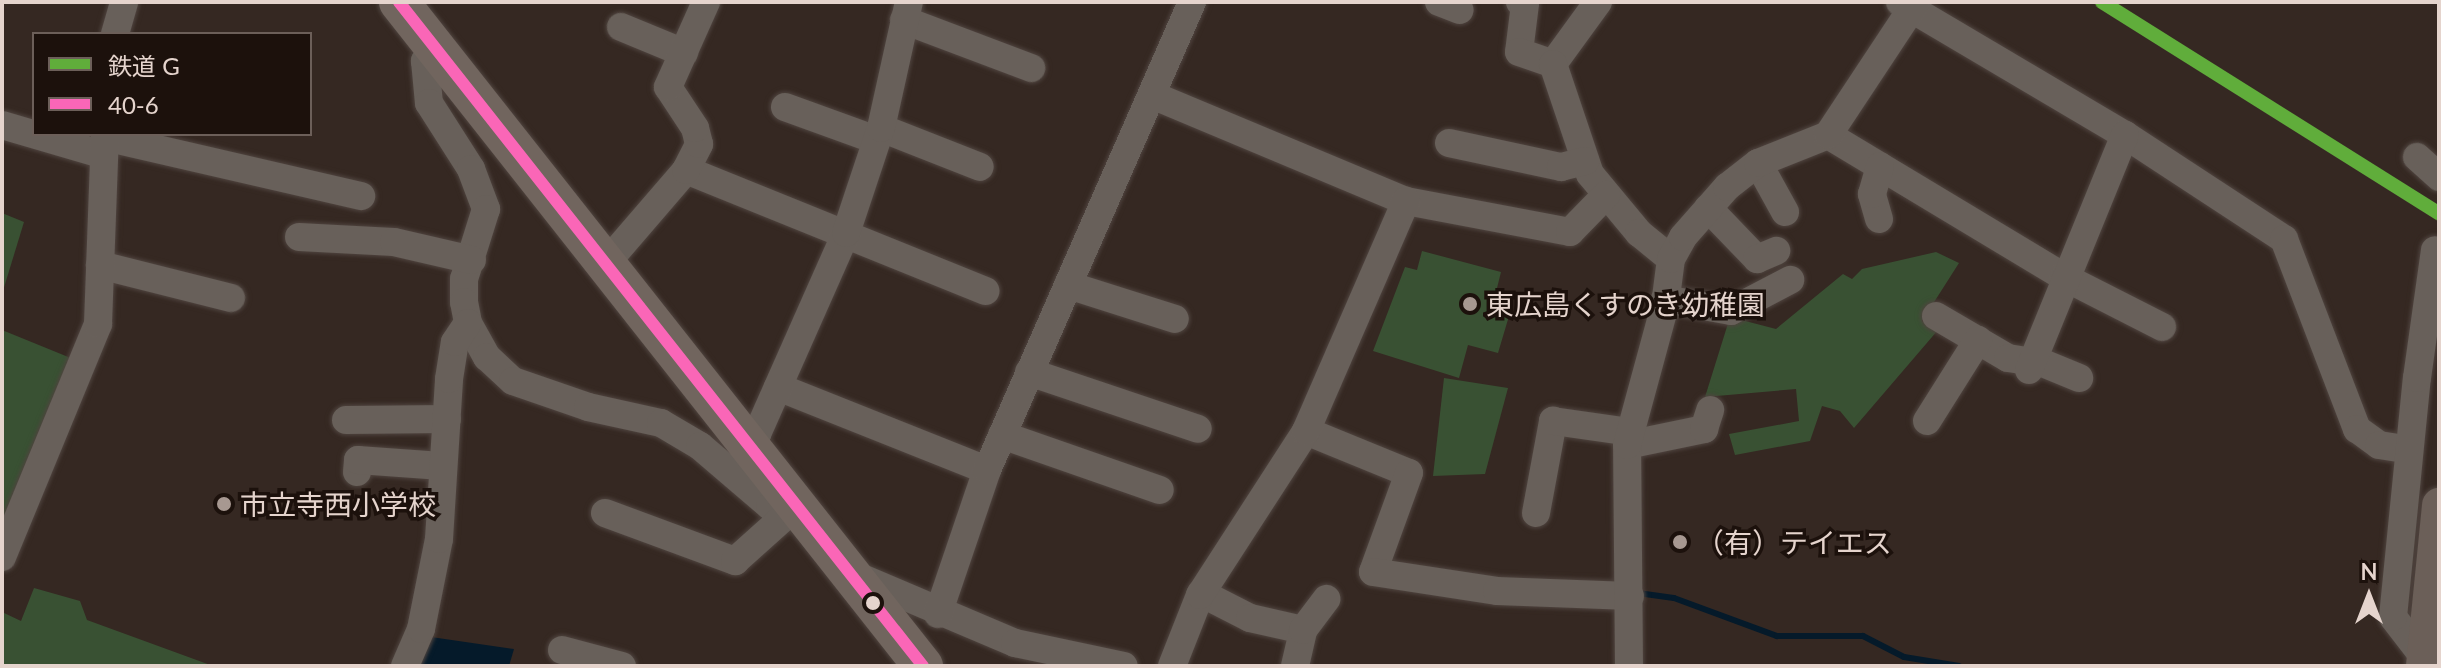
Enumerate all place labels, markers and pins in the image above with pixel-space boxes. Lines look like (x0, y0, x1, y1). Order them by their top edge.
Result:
place label: 東広島くすのき幼稚園 (1486, 287, 1766, 321)
marker: 東広島くすのき幼稚園 (1461, 295, 1479, 313)
place label: 市立寺西小学校 (240, 487, 436, 521)
marker: 市立寺西小学校 (215, 495, 233, 513)
place label: （有）テイエス (1696, 525, 1892, 559)
marker: （有）テイエス (1671, 533, 1689, 551)
unlabelled marker (865, 595, 881, 611)

